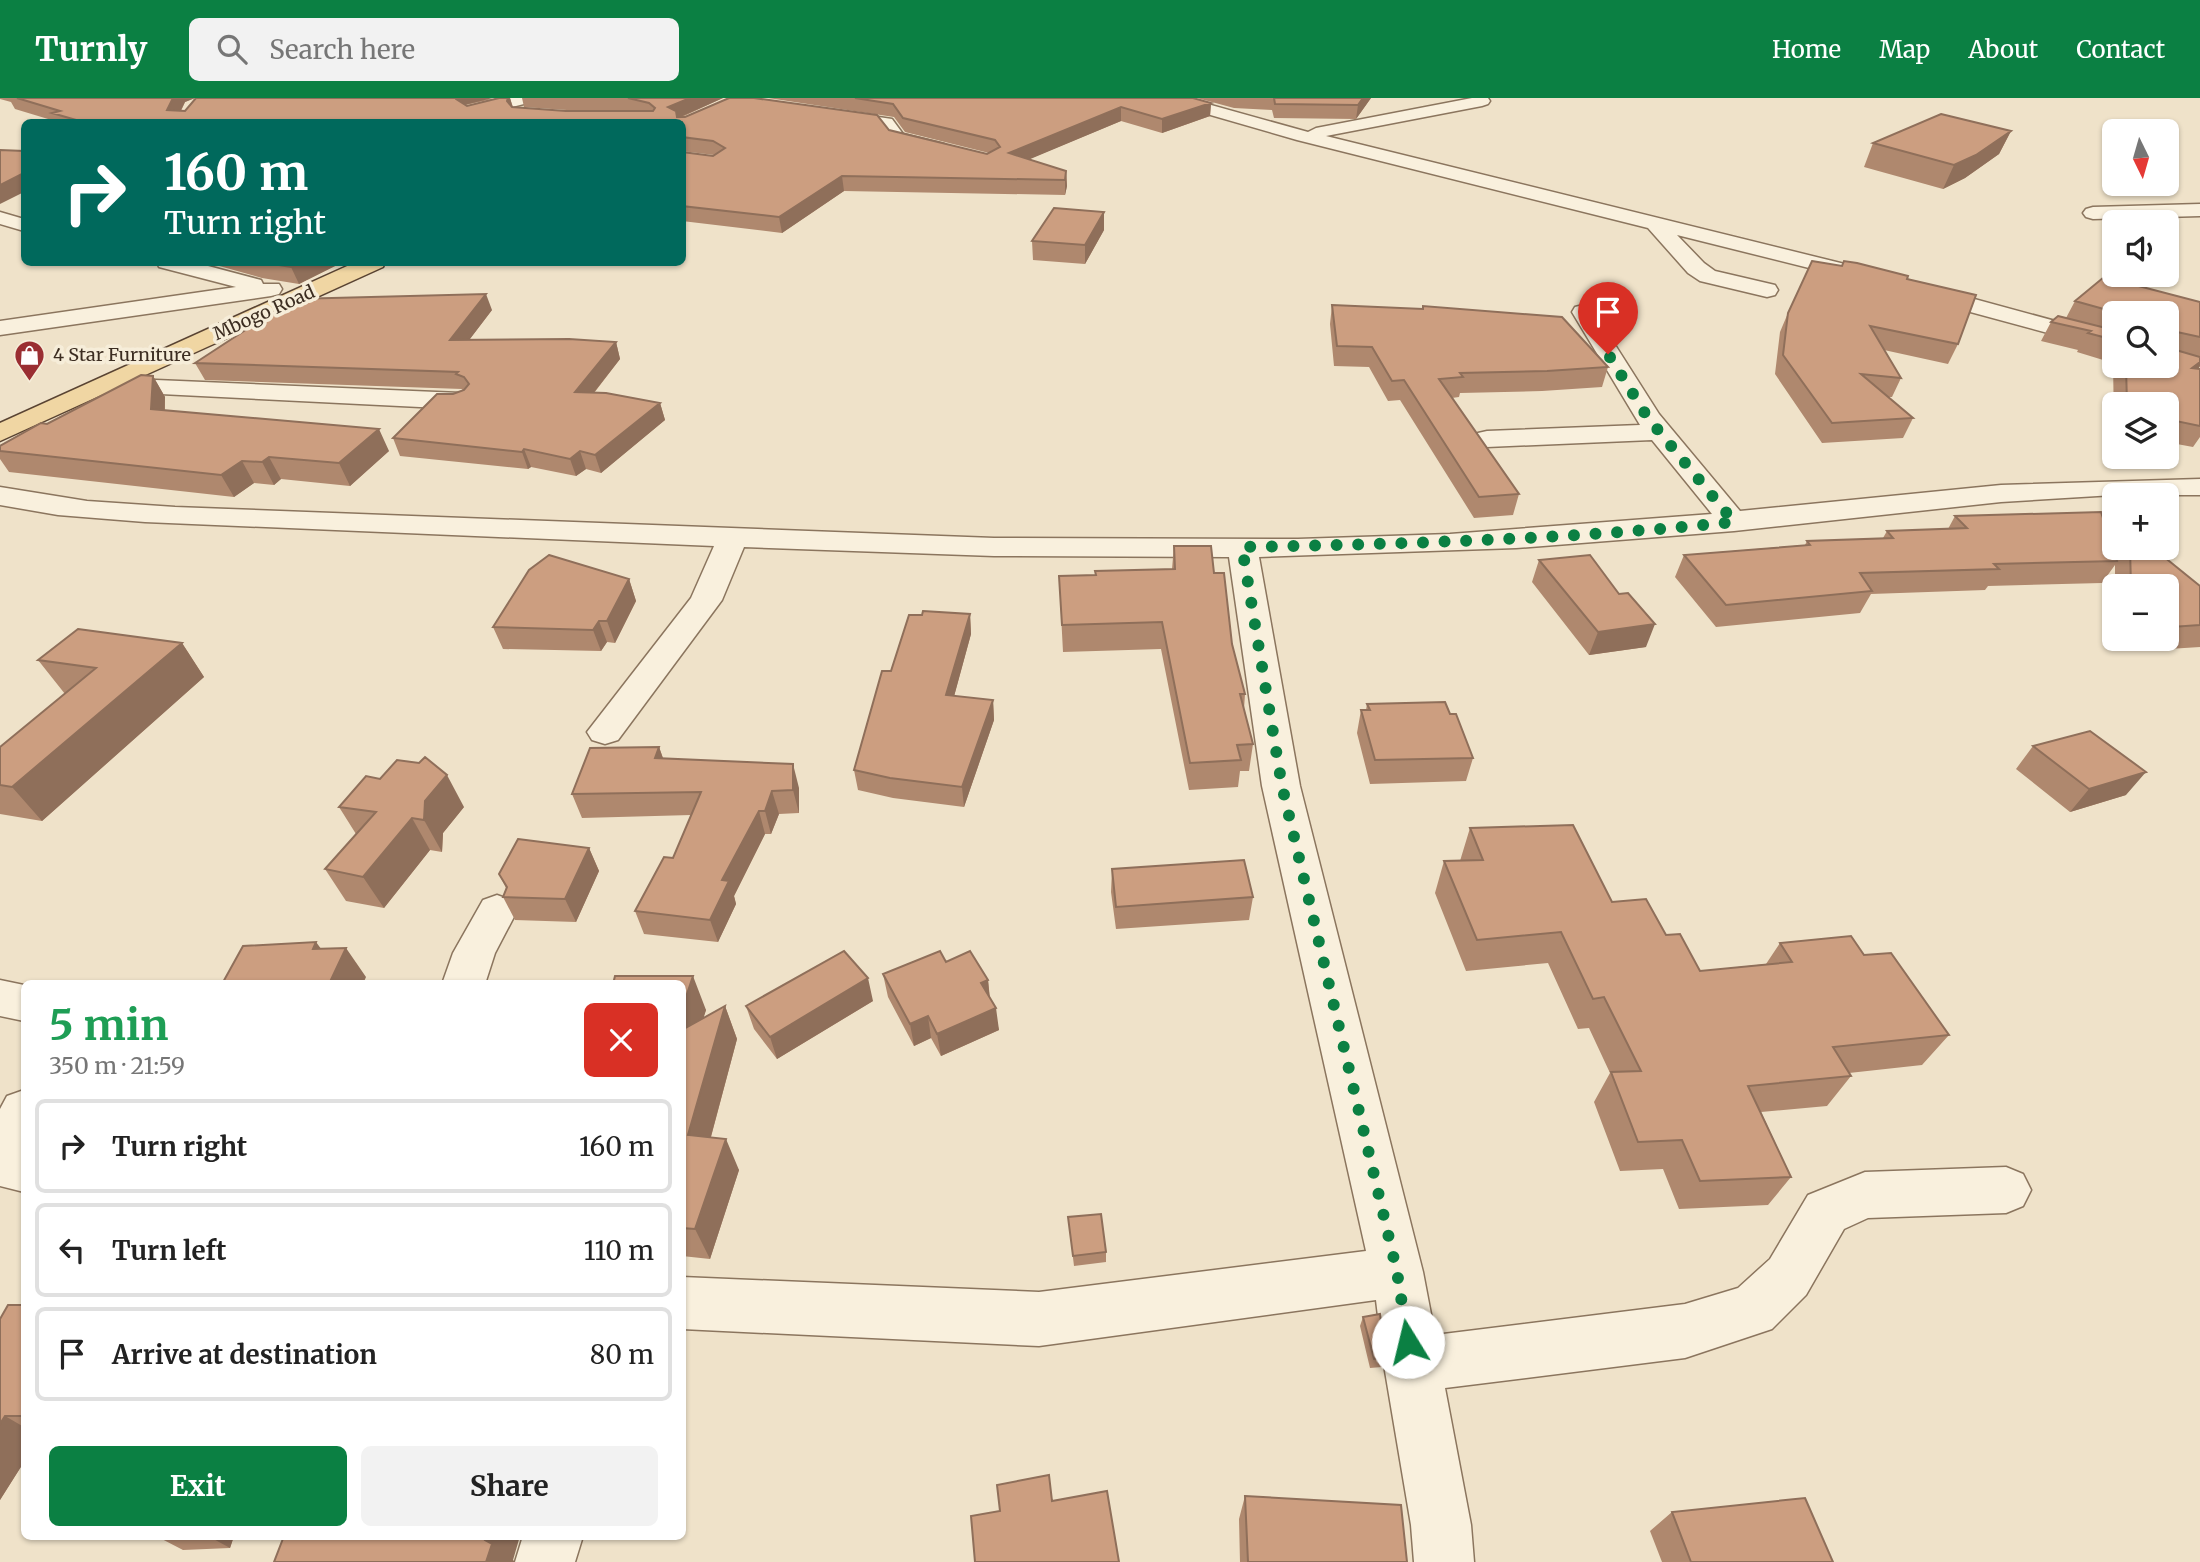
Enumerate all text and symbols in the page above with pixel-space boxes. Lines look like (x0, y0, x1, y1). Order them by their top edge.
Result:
search box (189, 18, 679, 81)
text: Turnly (35, 29, 147, 70)
icon: search (213, 30, 251, 68)
text: Search here (269, 33, 415, 66)
text: Home (1772, 34, 1841, 65)
text: Map (1879, 34, 1930, 65)
text: About (1968, 34, 2038, 65)
text: Contact (2076, 34, 2165, 65)
north arrow (2102, 119, 2179, 196)
map controls (2102, 119, 2179, 651)
text: 160 m (164, 142, 308, 203)
icon: right (49, 147, 140, 238)
text: Turn right (164, 203, 326, 243)
button: sound (2102, 210, 2179, 287)
street label: Mbogo Road (209, 280, 318, 345)
pin (1578, 282, 1638, 354)
icon: arrive (1589, 293, 1627, 331)
button: search (2102, 301, 2179, 378)
shop icon: 4 Star Furniture (13, 338, 47, 382)
place label: 4 Star Furniture (53, 343, 191, 366)
button: layers (2102, 392, 2179, 469)
button: + (2102, 483, 2179, 560)
button: − (2102, 574, 2179, 651)
text: 5 min (49, 999, 168, 1051)
button: close (584, 1003, 658, 1077)
text: 350 m · 21:59 (49, 1051, 185, 1080)
icon: right (53, 1127, 91, 1165)
text: Turn right (112, 1130, 247, 1163)
text: 160 m (579, 1130, 654, 1163)
icon: left (53, 1231, 91, 1269)
text: Turn left (112, 1234, 226, 1267)
text: 110 m (584, 1234, 654, 1267)
position arrow (1371, 1305, 1445, 1379)
icon: arrive (53, 1335, 91, 1373)
text: Arrive at destination (112, 1338, 377, 1371)
text: 80 m (590, 1338, 654, 1371)
button: Exit (49, 1446, 347, 1526)
button: Share (361, 1446, 658, 1526)

